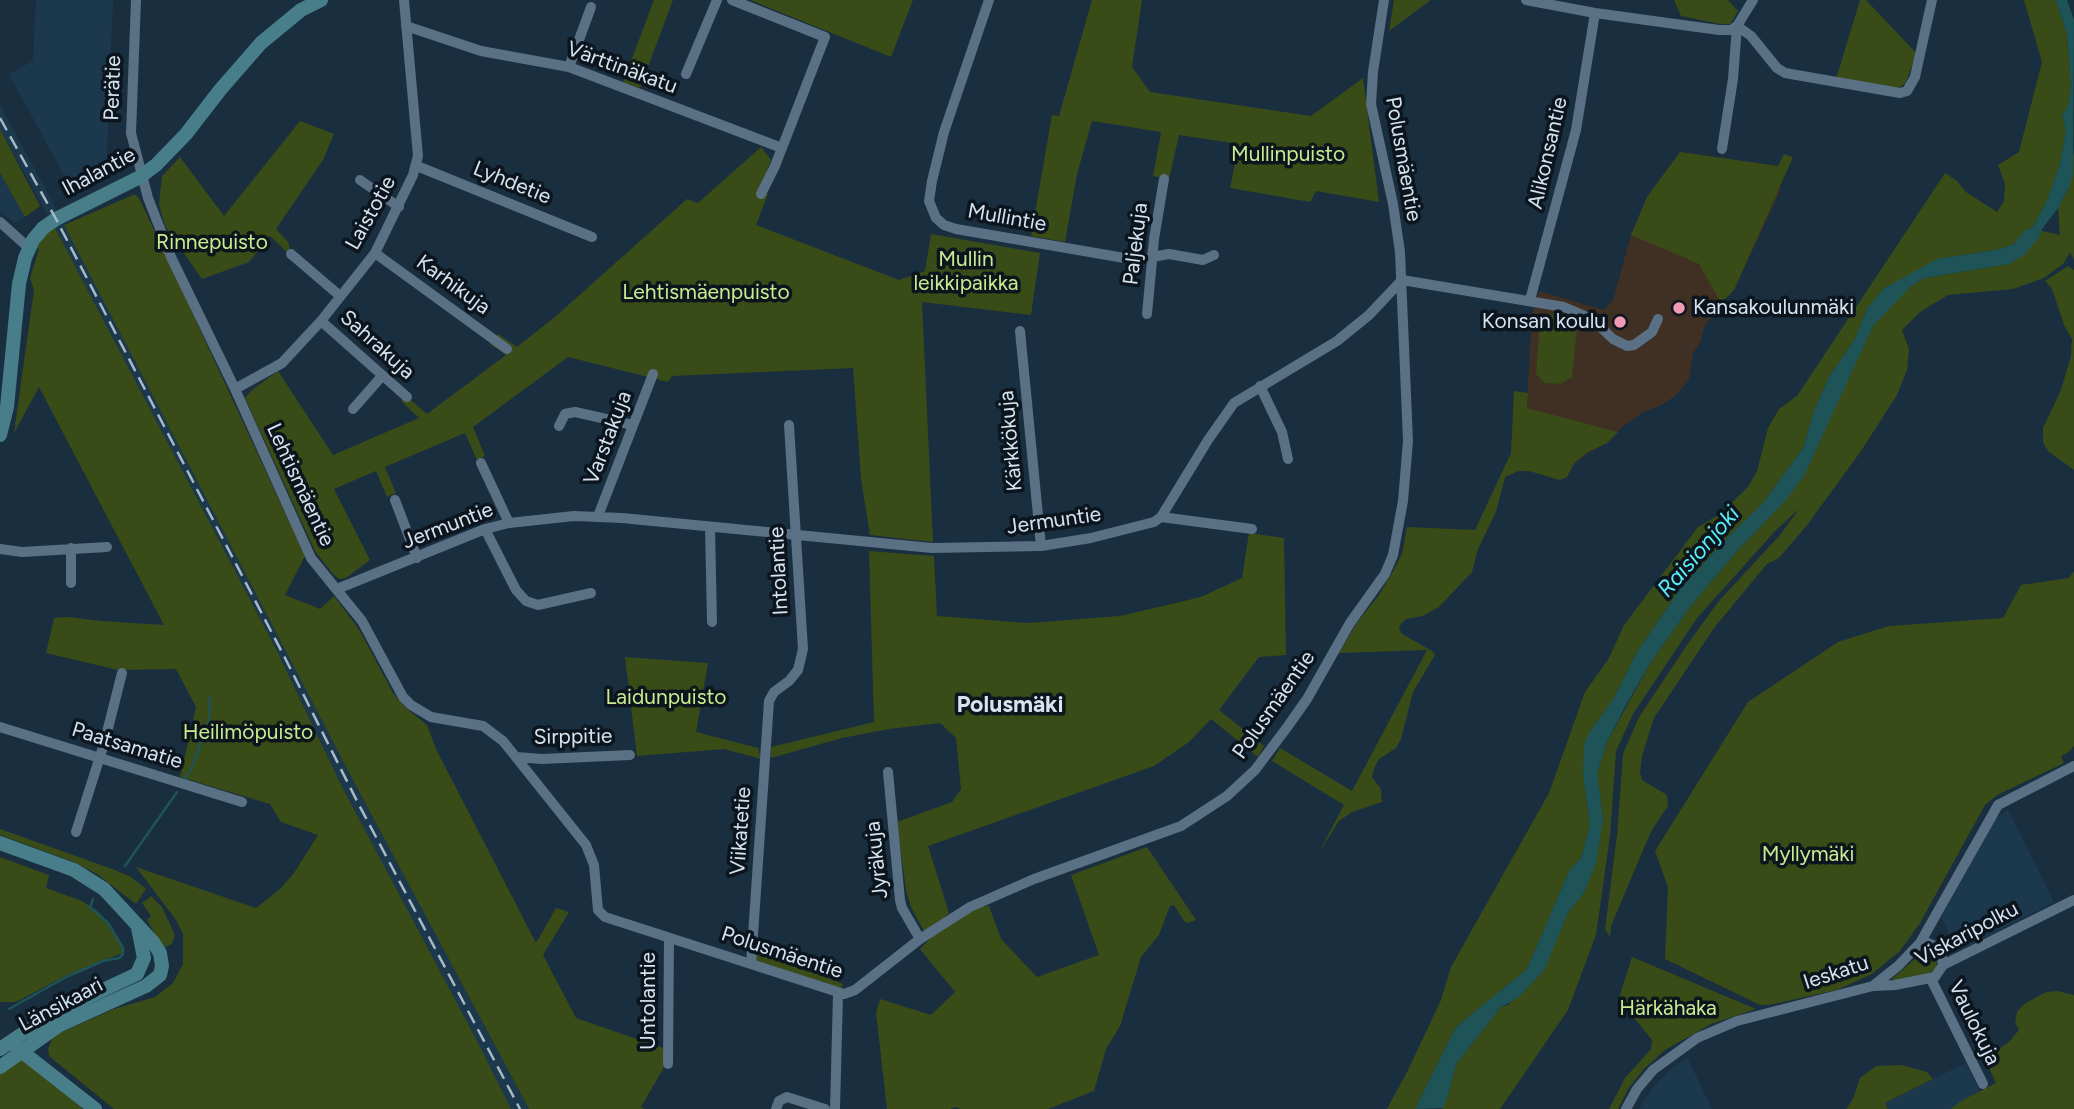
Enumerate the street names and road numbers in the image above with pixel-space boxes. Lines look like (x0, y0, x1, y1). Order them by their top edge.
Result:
street label: Värttinäkatu (563, 36, 681, 100)
street label: Perätie (99, 55, 127, 121)
street label: Polusmäentie (1380, 95, 1426, 223)
street label: Alikonsantie (1523, 95, 1573, 211)
street label: Ihalantie (58, 142, 140, 202)
street label: Lyhdetie (469, 156, 555, 210)
street label: Laistotie (340, 172, 402, 254)
street label: Mullintie (966, 199, 1048, 237)
street label: Paljekuja (1118, 201, 1154, 287)
street label: Karhikuja (411, 250, 495, 320)
street label: Sahrakuja (335, 305, 419, 385)
street label: Varstakuja (579, 388, 637, 488)
street label: Kärkkökuja (994, 390, 1028, 492)
street label: Lehtismäentie (261, 420, 339, 550)
street label: Jermuntie (399, 497, 497, 555)
street label: Jermuntie (1005, 502, 1103, 540)
street label: Intolantie (764, 526, 794, 616)
street label: Polusmäentie (1227, 646, 1321, 764)
street label: Paatsamatie (68, 717, 186, 775)
street label: Sirppitie (533, 724, 613, 750)
street label: Viikatetie (725, 786, 757, 876)
street label: Jyräkuja (860, 820, 894, 900)
street label: Viskaripolku (1911, 896, 2023, 972)
street label: Polusmäentie (718, 922, 846, 984)
street label: Ieskatu (1800, 951, 1872, 995)
street label: Untolantie (636, 952, 662, 1050)
street label: Länsikaari (15, 972, 107, 1038)
street label: Vaulokuja (1943, 976, 2005, 1070)

